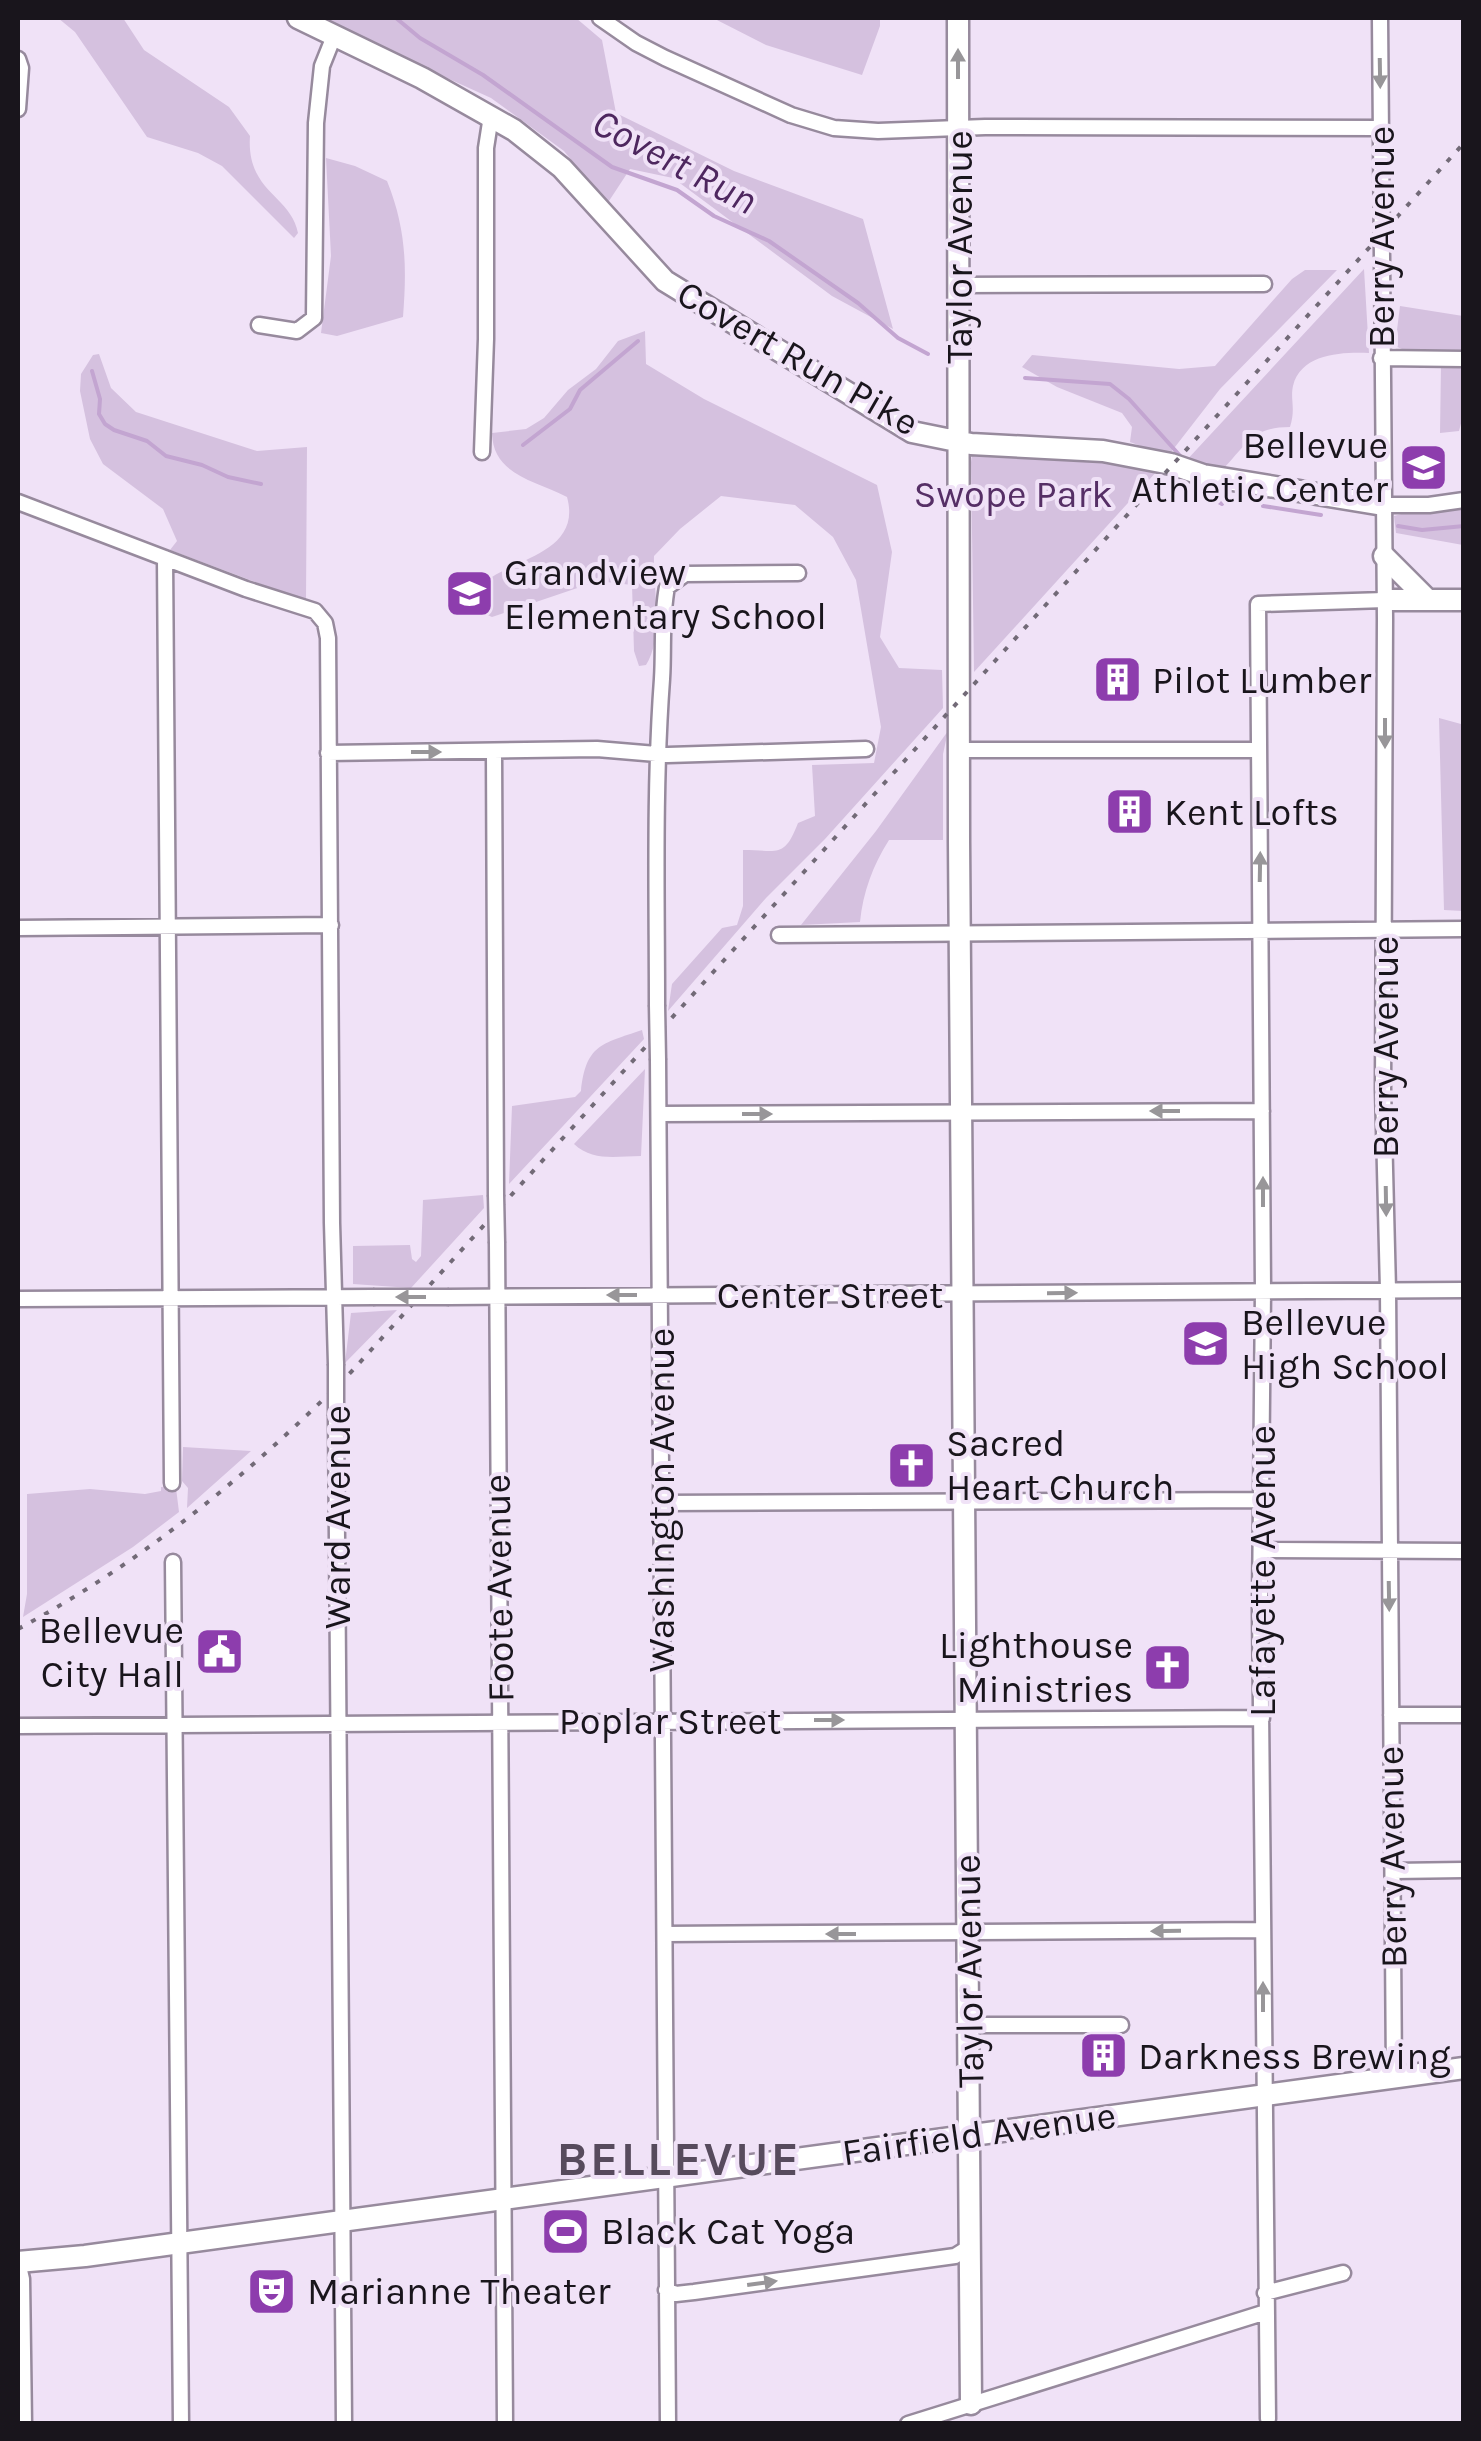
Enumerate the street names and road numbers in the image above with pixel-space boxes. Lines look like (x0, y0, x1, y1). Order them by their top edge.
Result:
street label: Berry Avenue (1359, 126, 1404, 348)
street label: Taylor Avenue (937, 130, 982, 364)
street label: Covert Run Pike (669, 271, 927, 445)
street label: Berry Avenue (1363, 936, 1408, 1158)
street label: Center Street (717, 1273, 943, 1318)
street label: Washington Avenue (639, 1328, 684, 1672)
street label: Ward Avenue (315, 1405, 360, 1629)
street label: Lafayette Avenue (1240, 1425, 1285, 1717)
street label: Foote Avenue (475, 1473, 523, 1703)
street label: Poplar Street (559, 1699, 781, 1744)
street label: Berry Avenue (1368, 1745, 1416, 1969)
street label: Taylor Avenue (944, 1854, 994, 2088)
street label: Fairfield Avenue (839, 2093, 1119, 2175)

